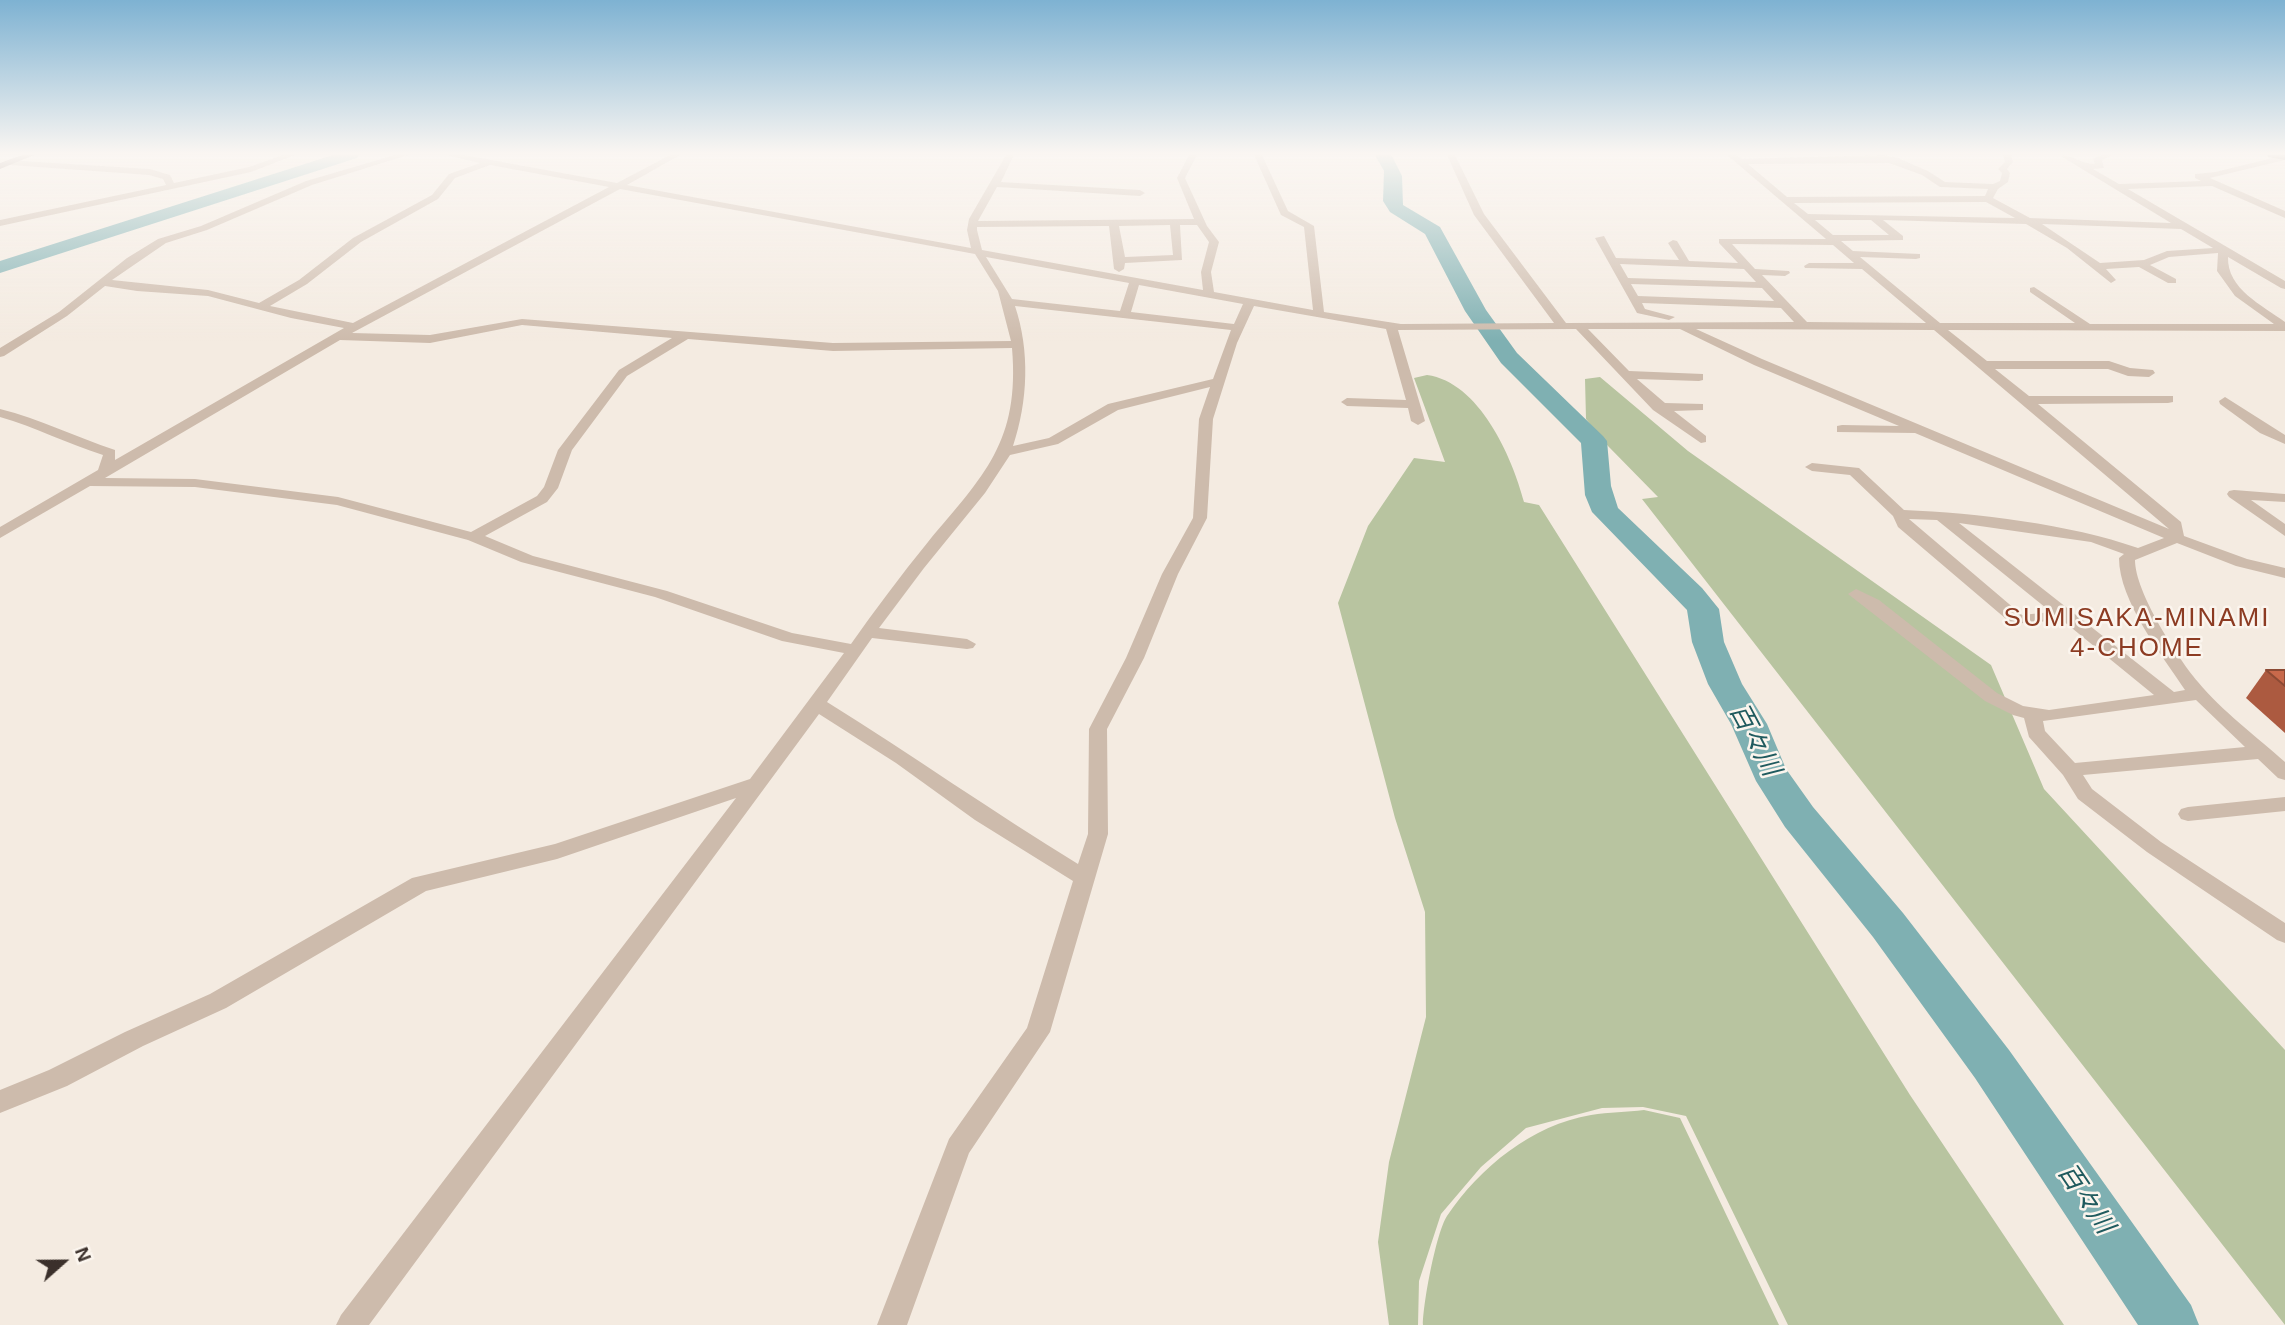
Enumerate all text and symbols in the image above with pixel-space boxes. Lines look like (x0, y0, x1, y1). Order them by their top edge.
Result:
district label: SUMISAKA-MINAMI 4-CHOME (2005, 603, 2269, 664)
water label: 百々川 (1722, 698, 1786, 782)
water label: 百々川 (2050, 1158, 2120, 1240)
north arrow (28, 1227, 98, 1297)
text: N (71, 1244, 95, 1264)

